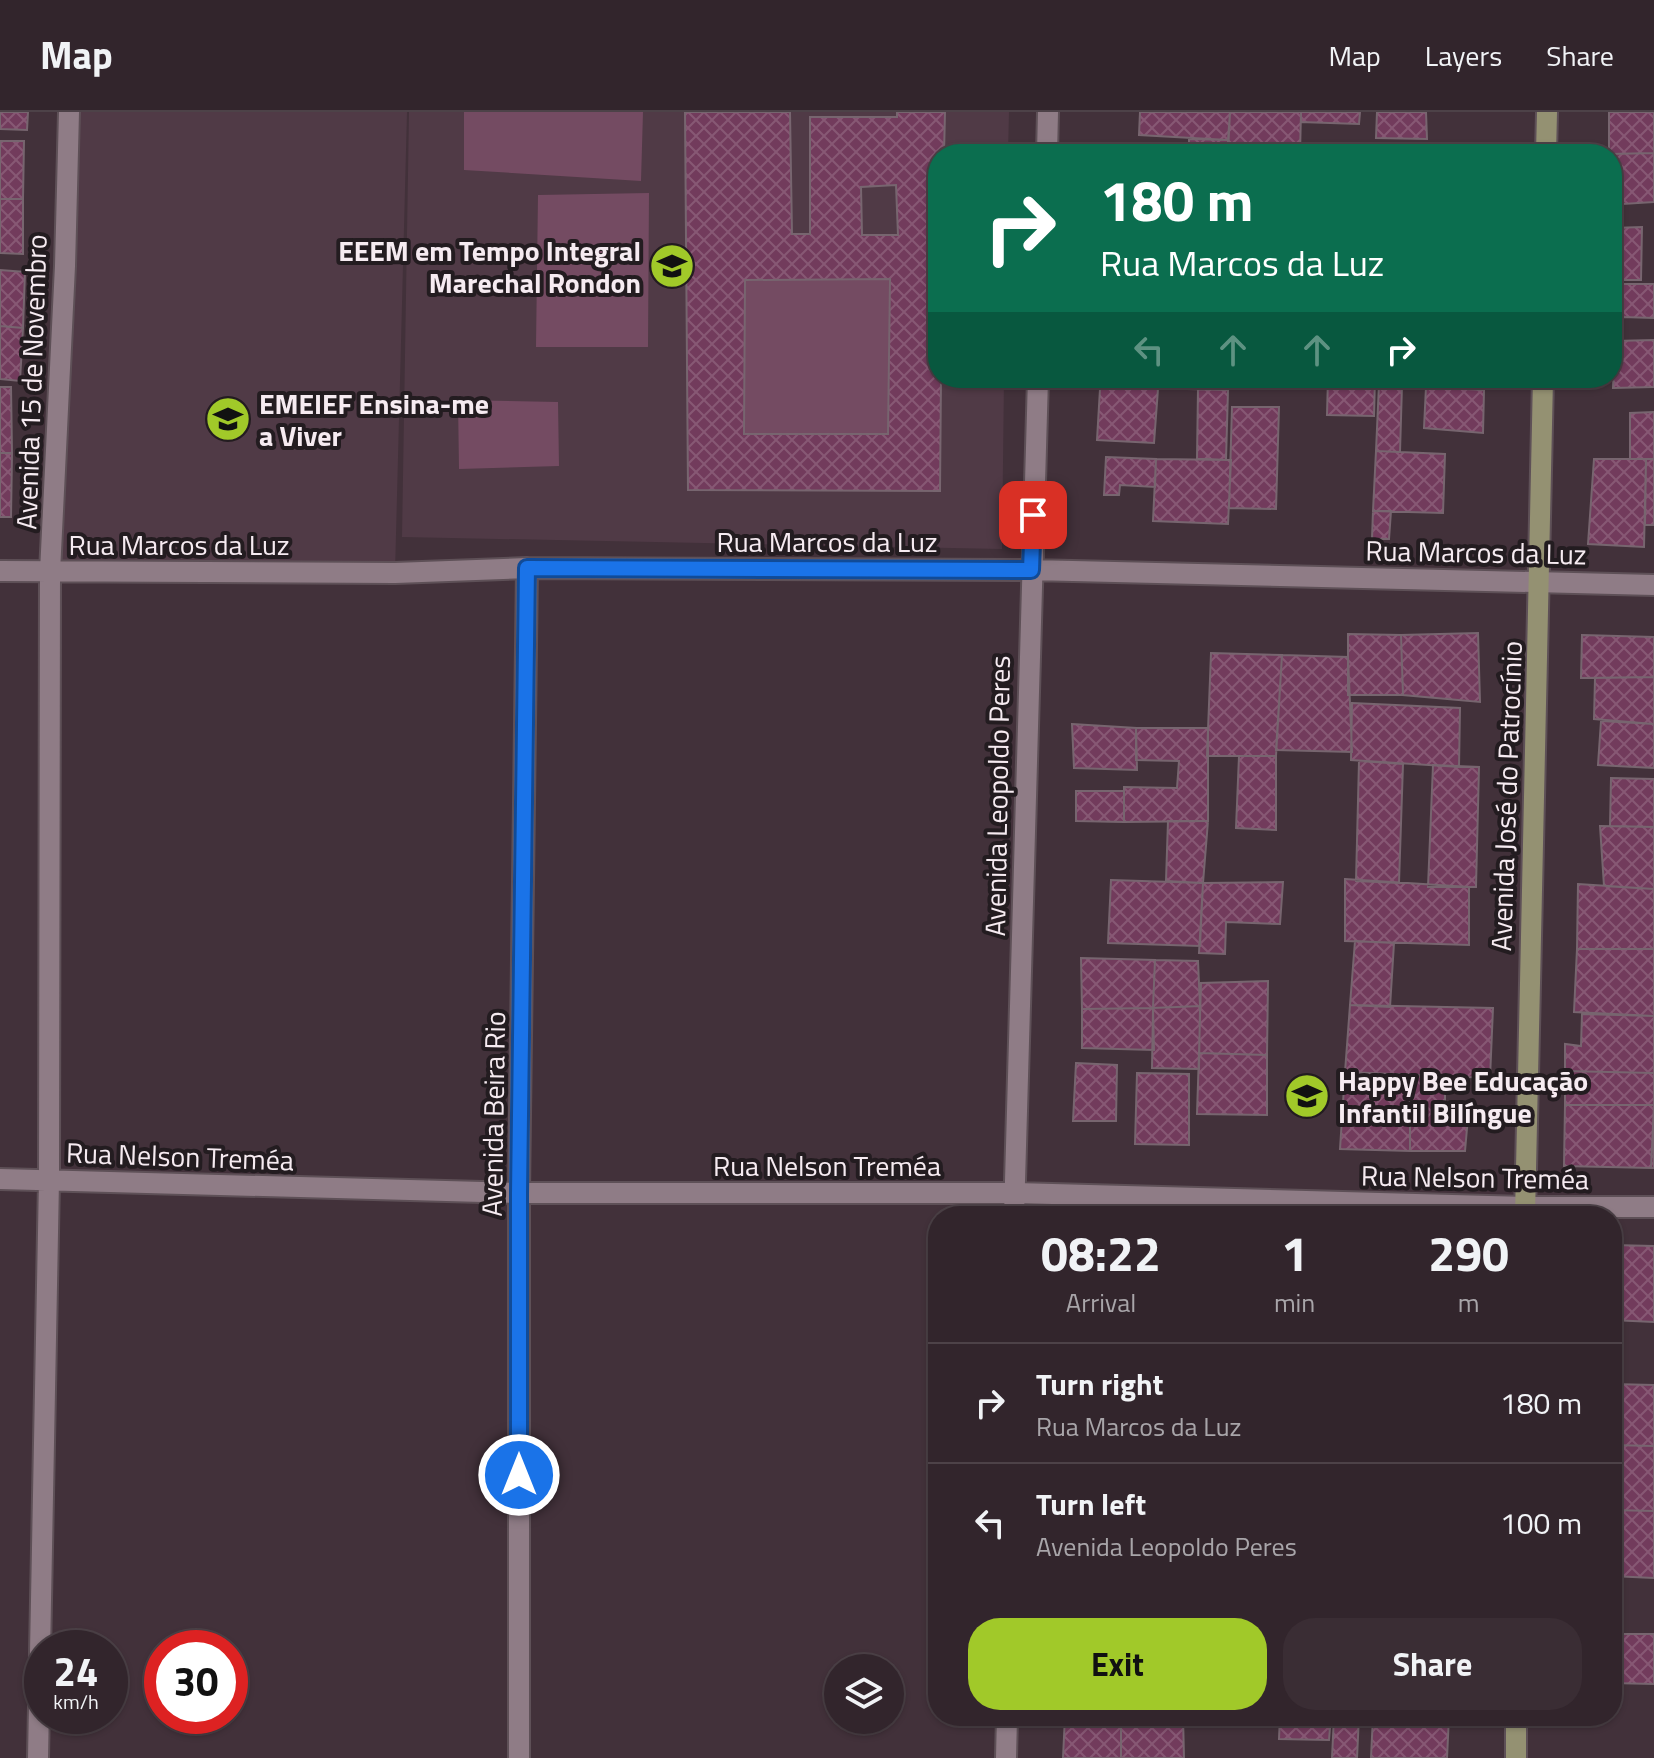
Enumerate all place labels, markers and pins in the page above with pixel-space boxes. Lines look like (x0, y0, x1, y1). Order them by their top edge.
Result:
place label: EEEM em Tempo Integral Marechal Rondon (338, 229, 641, 304)
school or university icon: EEEM em Tempo Integral Marechal Rondon (648, 242, 696, 290)
place label: EMEIEF Ensina-me a Viver (259, 382, 489, 457)
school or university icon: EMEIEF Ensina-me a Viver (204, 395, 252, 443)
pin (999, 481, 1067, 549)
place label: Happy Bee Educação Infantil Bilíngue (1338, 1059, 1588, 1134)
school or university icon: Happy Bee Educação Infantil Bilíngue (1283, 1072, 1331, 1120)

